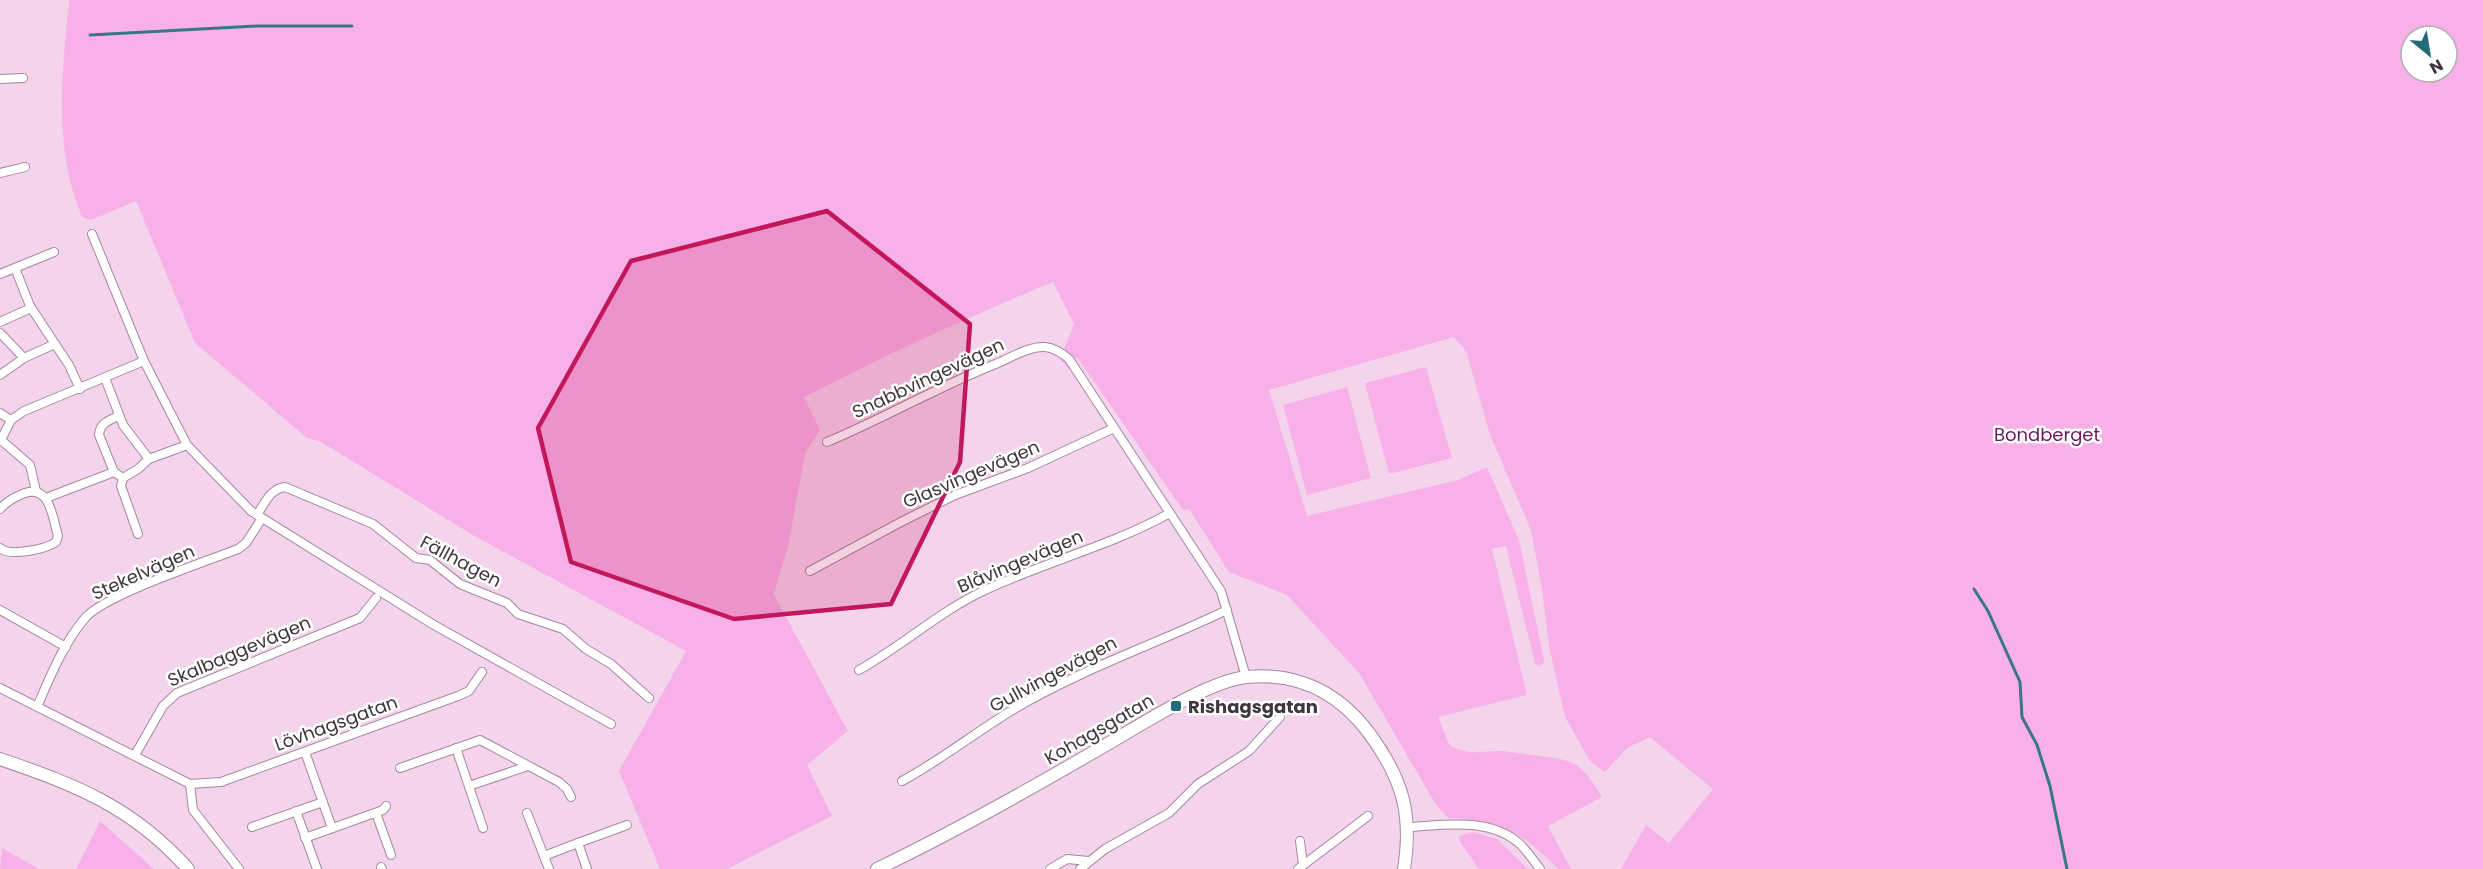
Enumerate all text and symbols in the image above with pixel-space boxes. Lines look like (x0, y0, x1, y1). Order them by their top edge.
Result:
north arrow (2399, 24, 2459, 84)
text: N (2425, 54, 2447, 80)
street label: Snabbvingevägen (848, 332, 1008, 424)
park label: Bondberget (1994, 422, 2100, 447)
street label: Glasvingevägen (899, 434, 1043, 514)
street label: Blåvingevägen (953, 523, 1087, 599)
street label: Fällhagen (416, 529, 506, 593)
street label: Stekelvägen (88, 538, 198, 606)
street label: Skalbaggevägen (164, 610, 314, 692)
street label: Gullvingevägen (985, 630, 1121, 718)
street label: Kohagsgatan (1040, 688, 1158, 770)
street label: Lövhagsgatan (271, 689, 401, 757)
place label: Rishagsgatan (1188, 694, 1318, 719)
marker: Rishagsgatan (1169, 699, 1183, 713)

